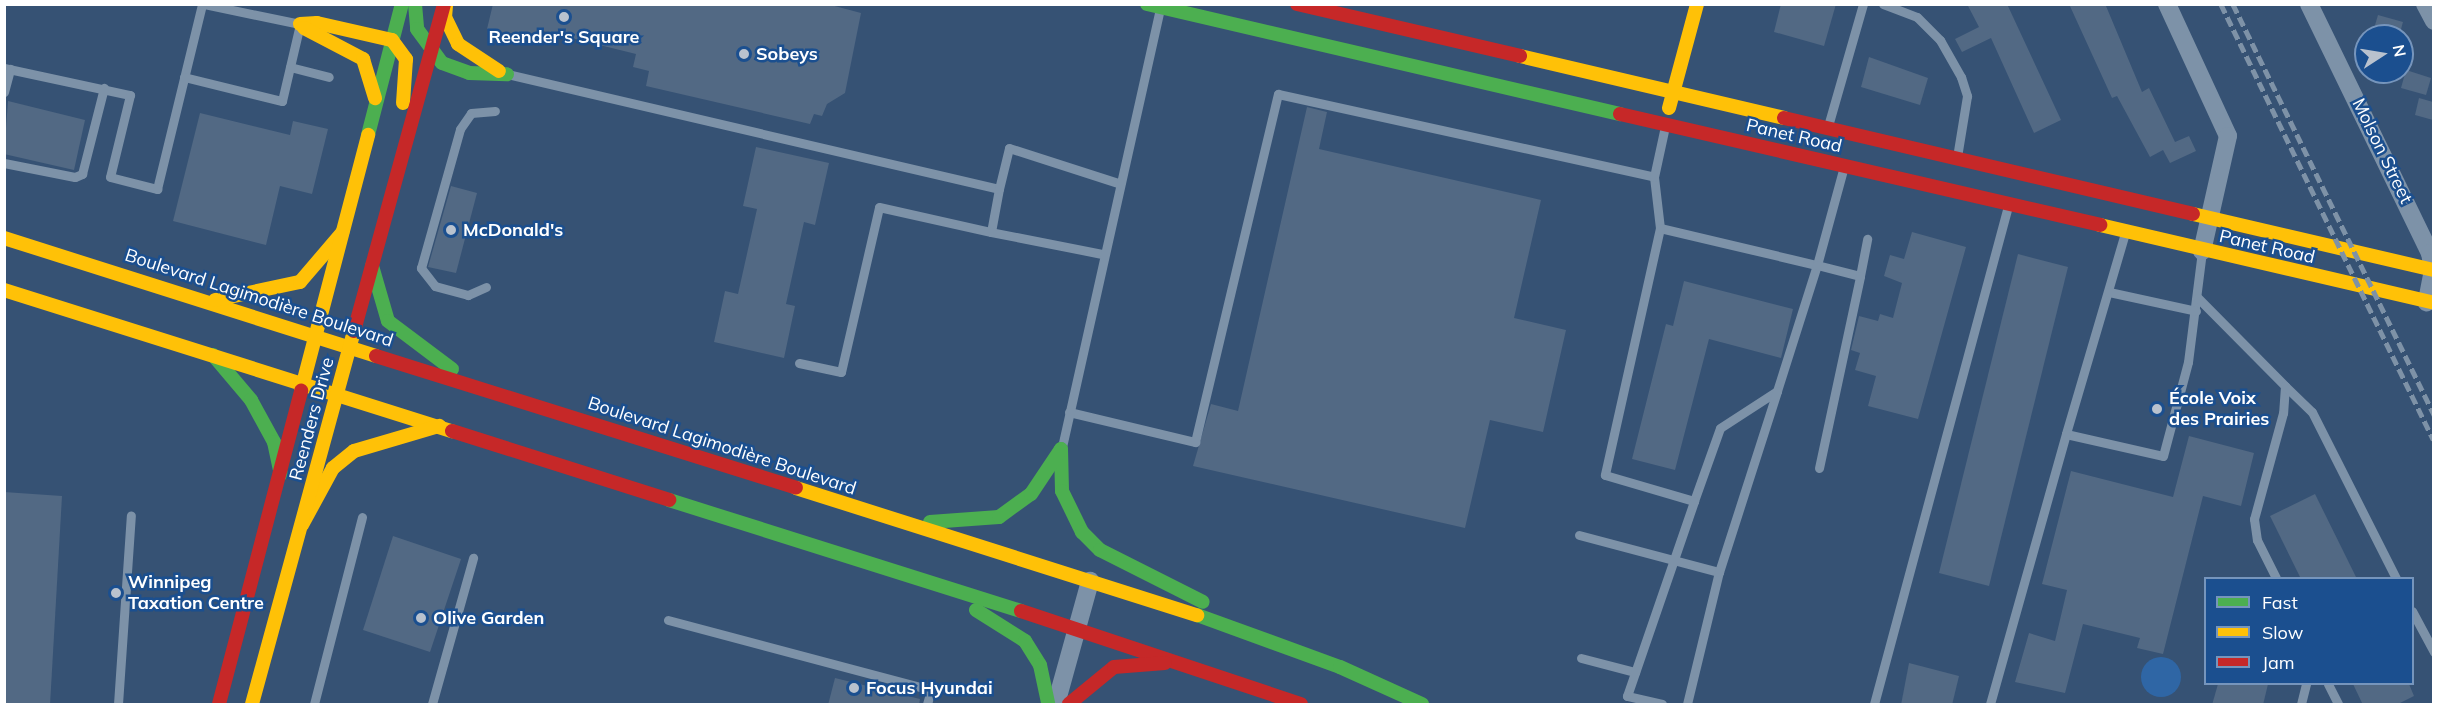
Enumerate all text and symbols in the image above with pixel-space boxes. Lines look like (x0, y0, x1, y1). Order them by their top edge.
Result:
marker: Reender's Square (557, 10, 571, 24)
north arrow (2354, 24, 2414, 84)
place label: Reender's Square (489, 26, 639, 48)
place label: Sobeys (756, 43, 818, 65)
text: N (2389, 43, 2411, 59)
marker: Sobeys (737, 47, 751, 61)
street label: Molson Street (2347, 95, 2417, 207)
street label: Panet Road (1744, 115, 1844, 157)
place label: McDonald's (463, 219, 563, 241)
marker: McDonald's (444, 223, 458, 237)
street label: Panet Road (2217, 226, 2317, 268)
street label: Boulevard Lagimodière Boulevard (122, 244, 396, 352)
street label: Reenders Drive (285, 355, 339, 483)
place label: École Voix des Prairies (2169, 388, 2269, 430)
street label: Boulevard Lagimodière Boulevard (585, 392, 859, 500)
marker: École Voix des Prairies (2150, 402, 2164, 416)
place label: Winnipeg Taxation Centre (128, 572, 264, 614)
legend (2204, 577, 2414, 685)
marker: Winnipeg Taxation Centre (109, 586, 123, 600)
text: Fast (2262, 591, 2298, 614)
place label: Olive Garden (433, 607, 544, 629)
marker: Olive Garden (414, 611, 428, 625)
text: Slow (2262, 621, 2303, 644)
text: Jam (2262, 651, 2295, 674)
place label: Focus Hyundai (866, 677, 993, 699)
marker: Focus Hyundai (847, 681, 861, 695)

